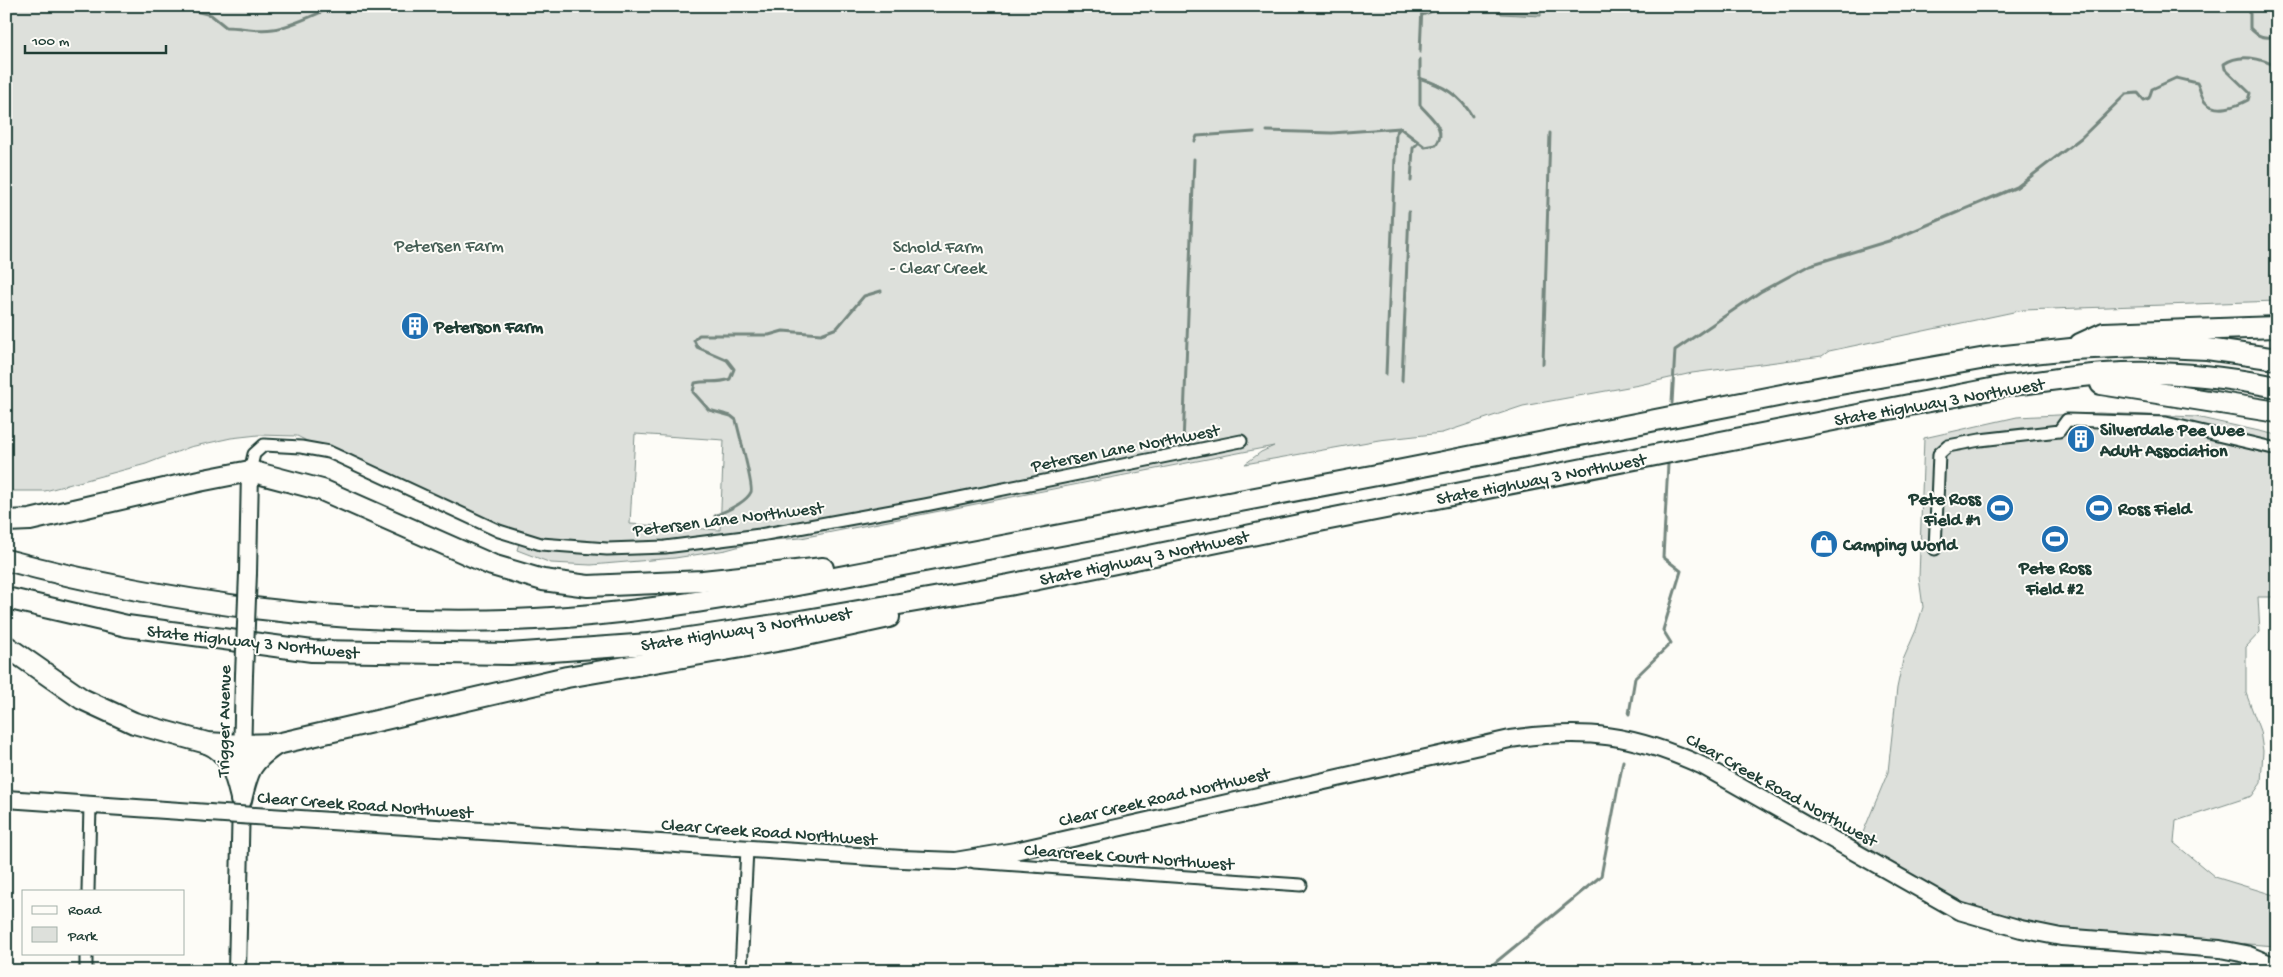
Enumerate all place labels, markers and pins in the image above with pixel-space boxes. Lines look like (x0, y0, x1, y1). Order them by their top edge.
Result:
building icon: Peterson Farm (400, 311, 430, 341)
place label: Peterson Farm (433, 318, 544, 339)
place label: Silverdale Pee Wee Adult Association (2099, 421, 2245, 463)
building icon: Silverdale Pee Wee Adult Association (2066, 424, 2096, 454)
place label: Pete Ross Field #1 (1908, 490, 1982, 532)
sports icon: Pete Ross Field #1 (1985, 493, 2015, 523)
sports icon: Ross Field (2084, 493, 2114, 523)
place label: Ross Field (2117, 500, 2194, 521)
sports icon: Pete Ross Field #2 (2040, 524, 2070, 554)
shop icon: Camping World (1809, 529, 1839, 559)
place label: Camping World (1842, 536, 1959, 557)
place label: Pete Ross Field #2 (2018, 559, 2092, 601)

